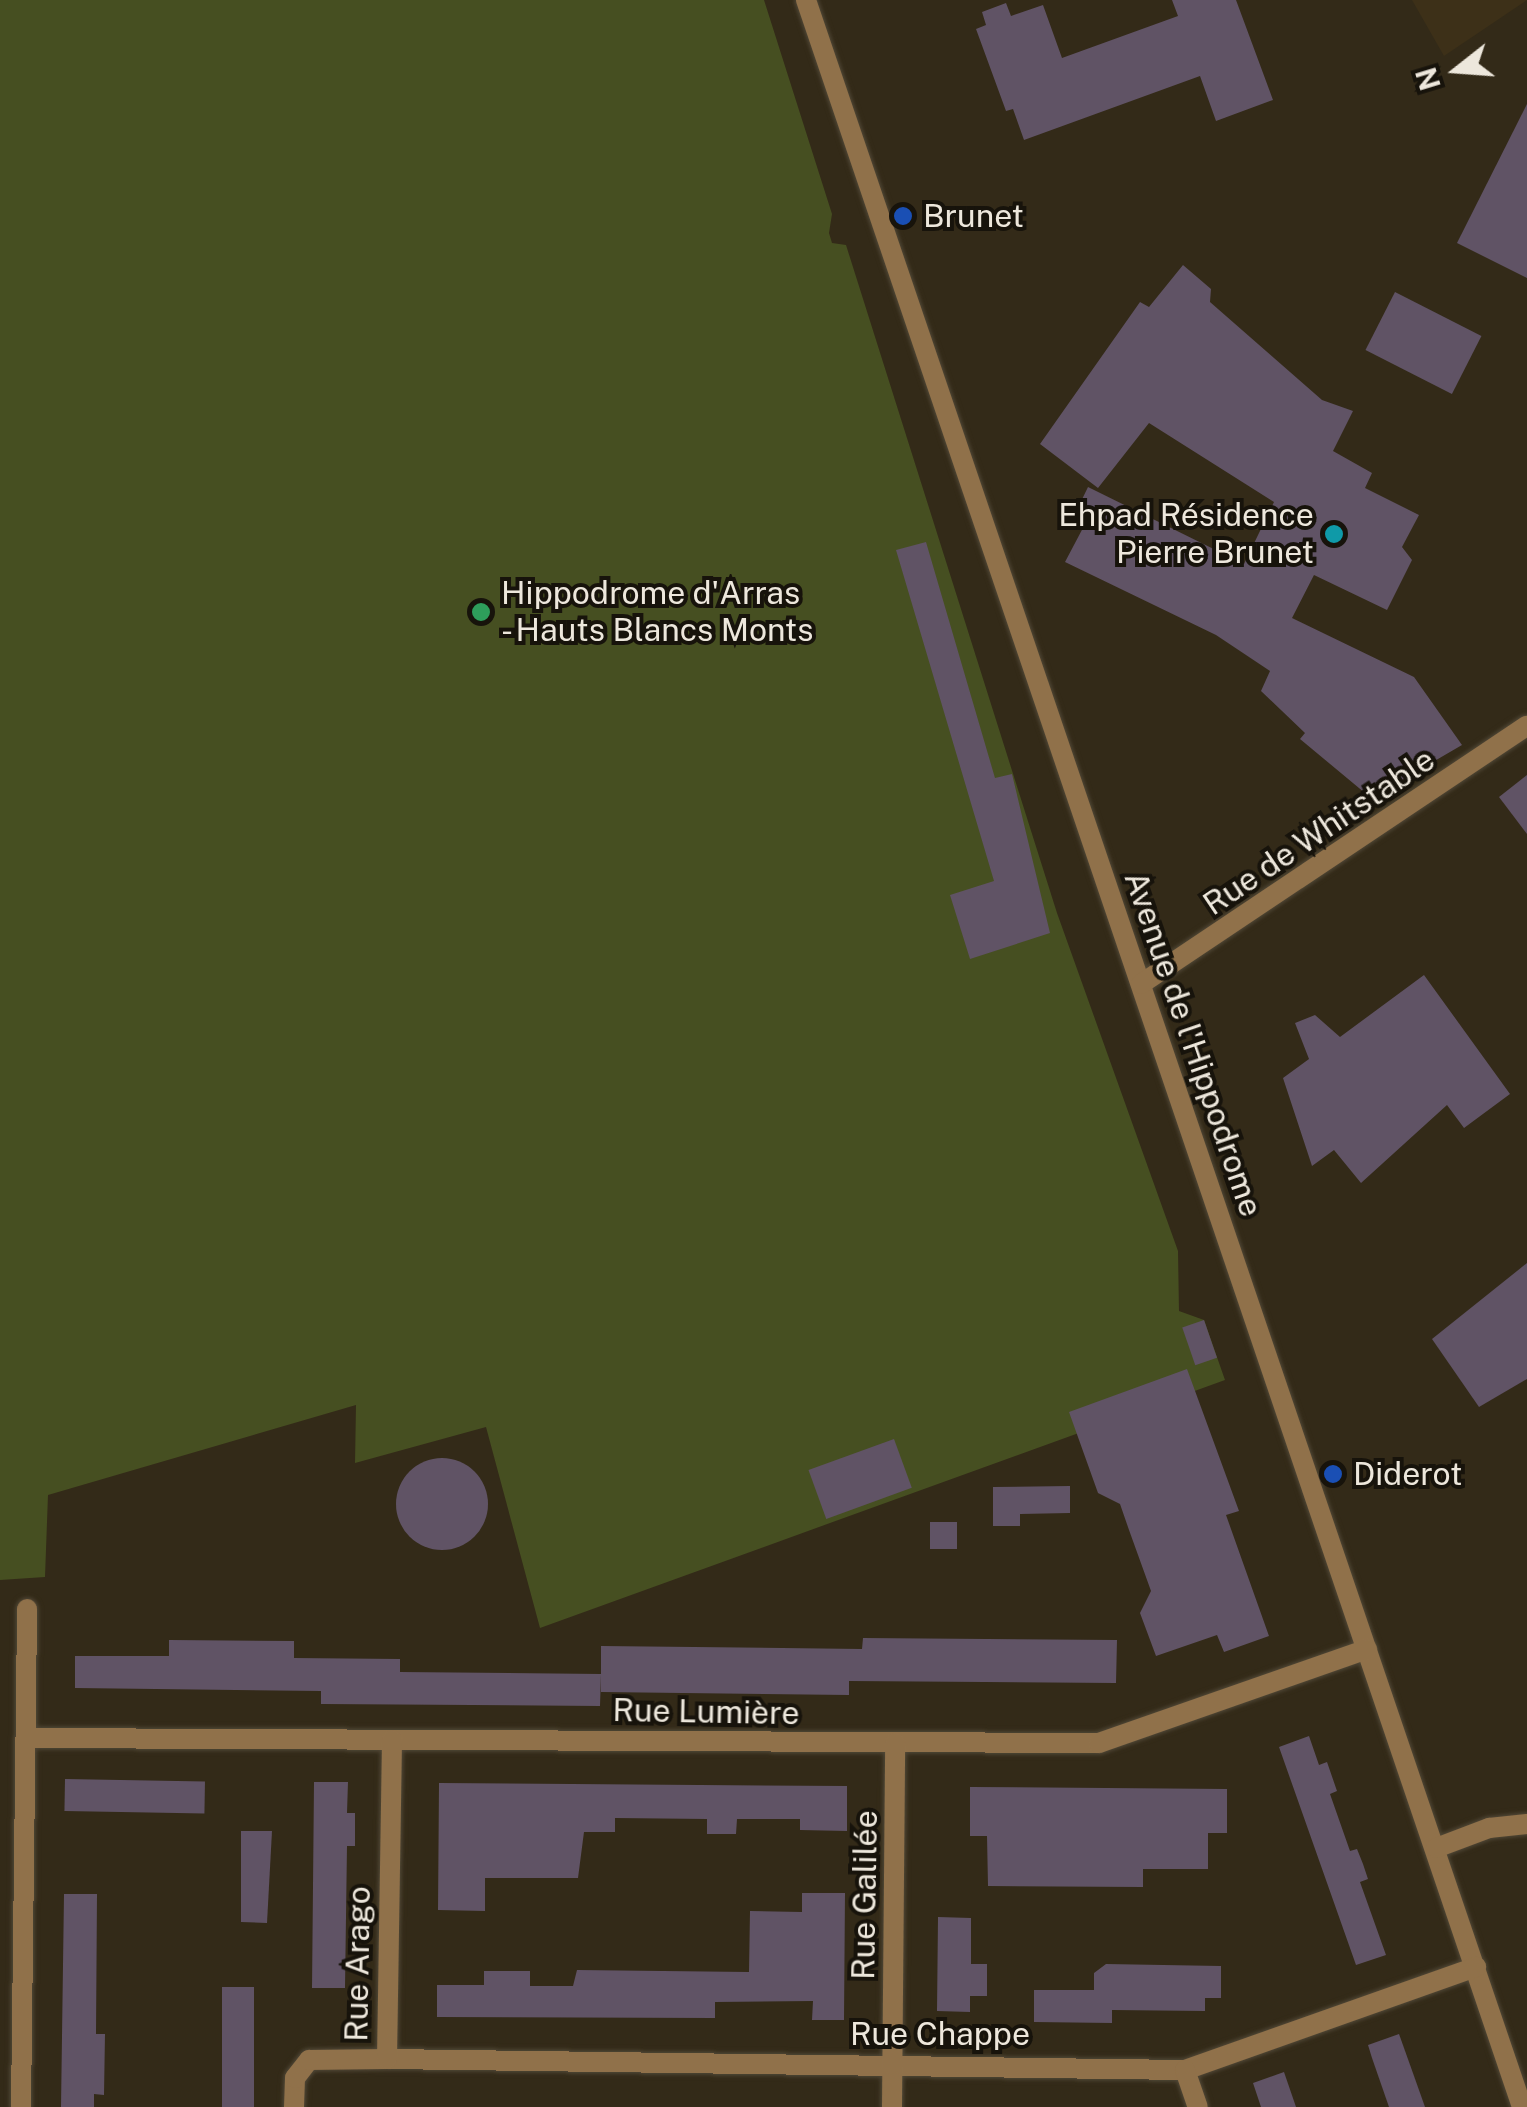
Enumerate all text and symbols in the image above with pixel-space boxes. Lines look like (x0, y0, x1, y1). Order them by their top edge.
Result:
north arrow (1407, 20, 1507, 120)
text: N (1409, 64, 1447, 94)
place label: Brunet (923, 197, 1024, 235)
marker: Brunet (892, 205, 914, 227)
place label: Ehpad Résidence Pierre Brunet (1058, 497, 1314, 572)
marker: Ehpad Résidence Pierre Brunet (1323, 523, 1345, 545)
place label: Hippodrome d'Arras - Hauts Blancs Monts (501, 575, 819, 650)
marker: Hippodrome d'Arras - Hauts Blancs Monts (470, 601, 492, 623)
street label: Rue de Whitstable (1195, 740, 1443, 924)
street label: Avenue de l'Hippodrome (1116, 866, 1270, 1222)
place label: Diderot (1353, 1455, 1462, 1493)
marker: Diderot (1322, 1463, 1344, 1485)
street label: Rue Lumière (612, 1691, 800, 1733)
street label: Rue Galilée (844, 1810, 886, 1980)
street label: Rue Arago (337, 1886, 379, 2042)
street label: Rue Chappe (850, 2015, 1030, 2053)

